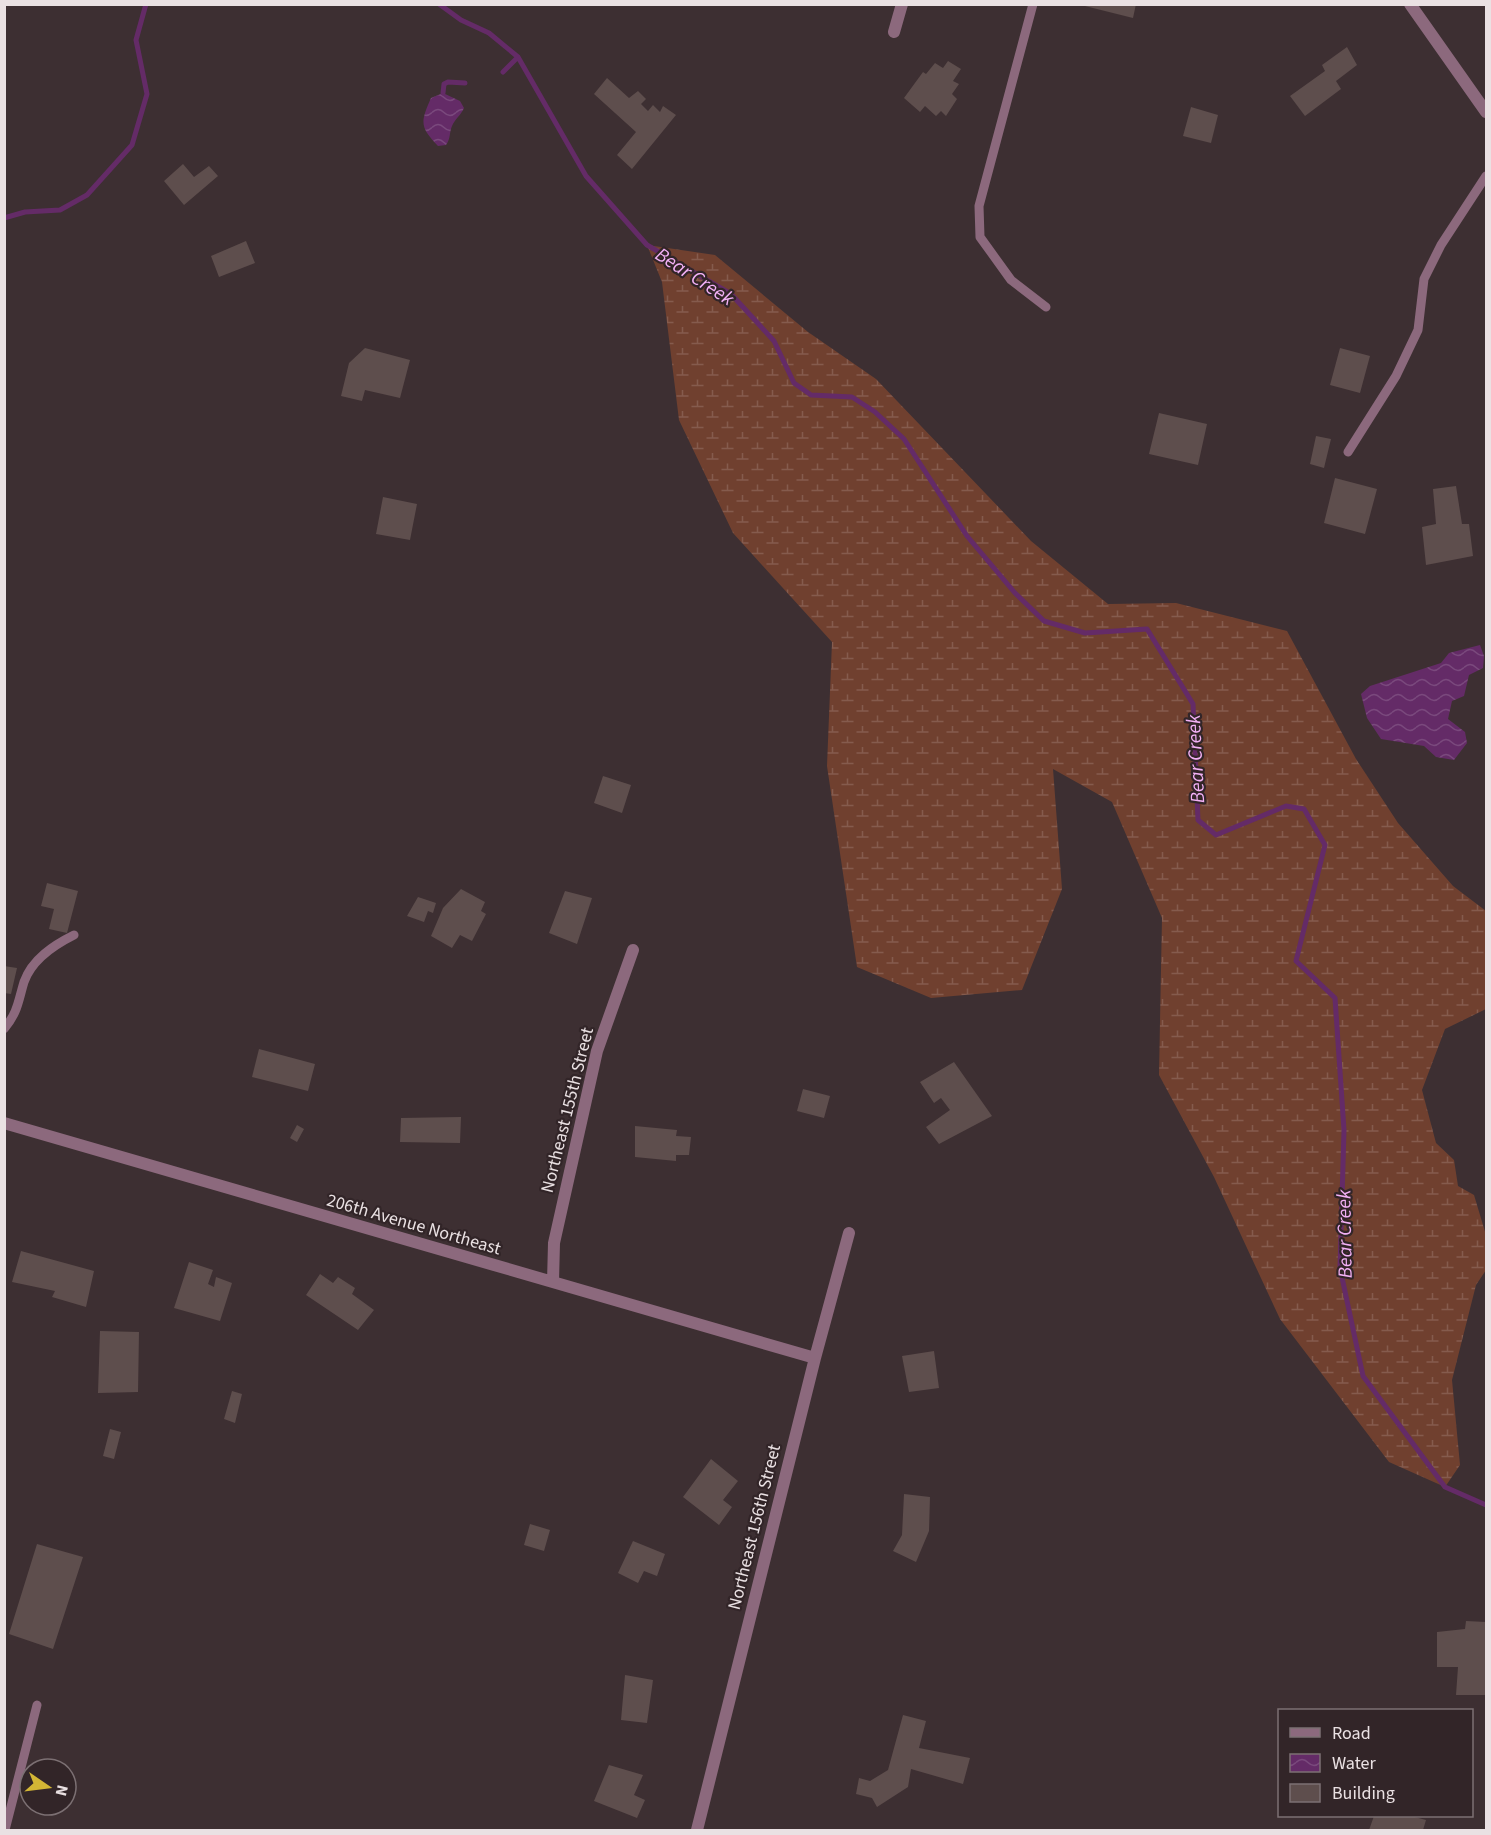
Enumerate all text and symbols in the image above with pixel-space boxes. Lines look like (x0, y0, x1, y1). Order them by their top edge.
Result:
water label: Bear Creek (650, 241, 740, 313)
water label: Bear Creek (1180, 713, 1212, 804)
street label: Northeast 155th Street (535, 1025, 600, 1195)
street label: 206th Avenue Northeast (324, 1188, 504, 1261)
water label: Bear Creek (1330, 1189, 1360, 1279)
street label: Northeast 156th Street (722, 1442, 787, 1612)
legend (1278, 1709, 1473, 1817)
text: Road (1332, 1721, 1371, 1746)
text: Water (1332, 1751, 1376, 1776)
north arrow (18, 1757, 78, 1817)
text: Building (1332, 1781, 1395, 1806)
text: N (50, 1783, 74, 1798)

